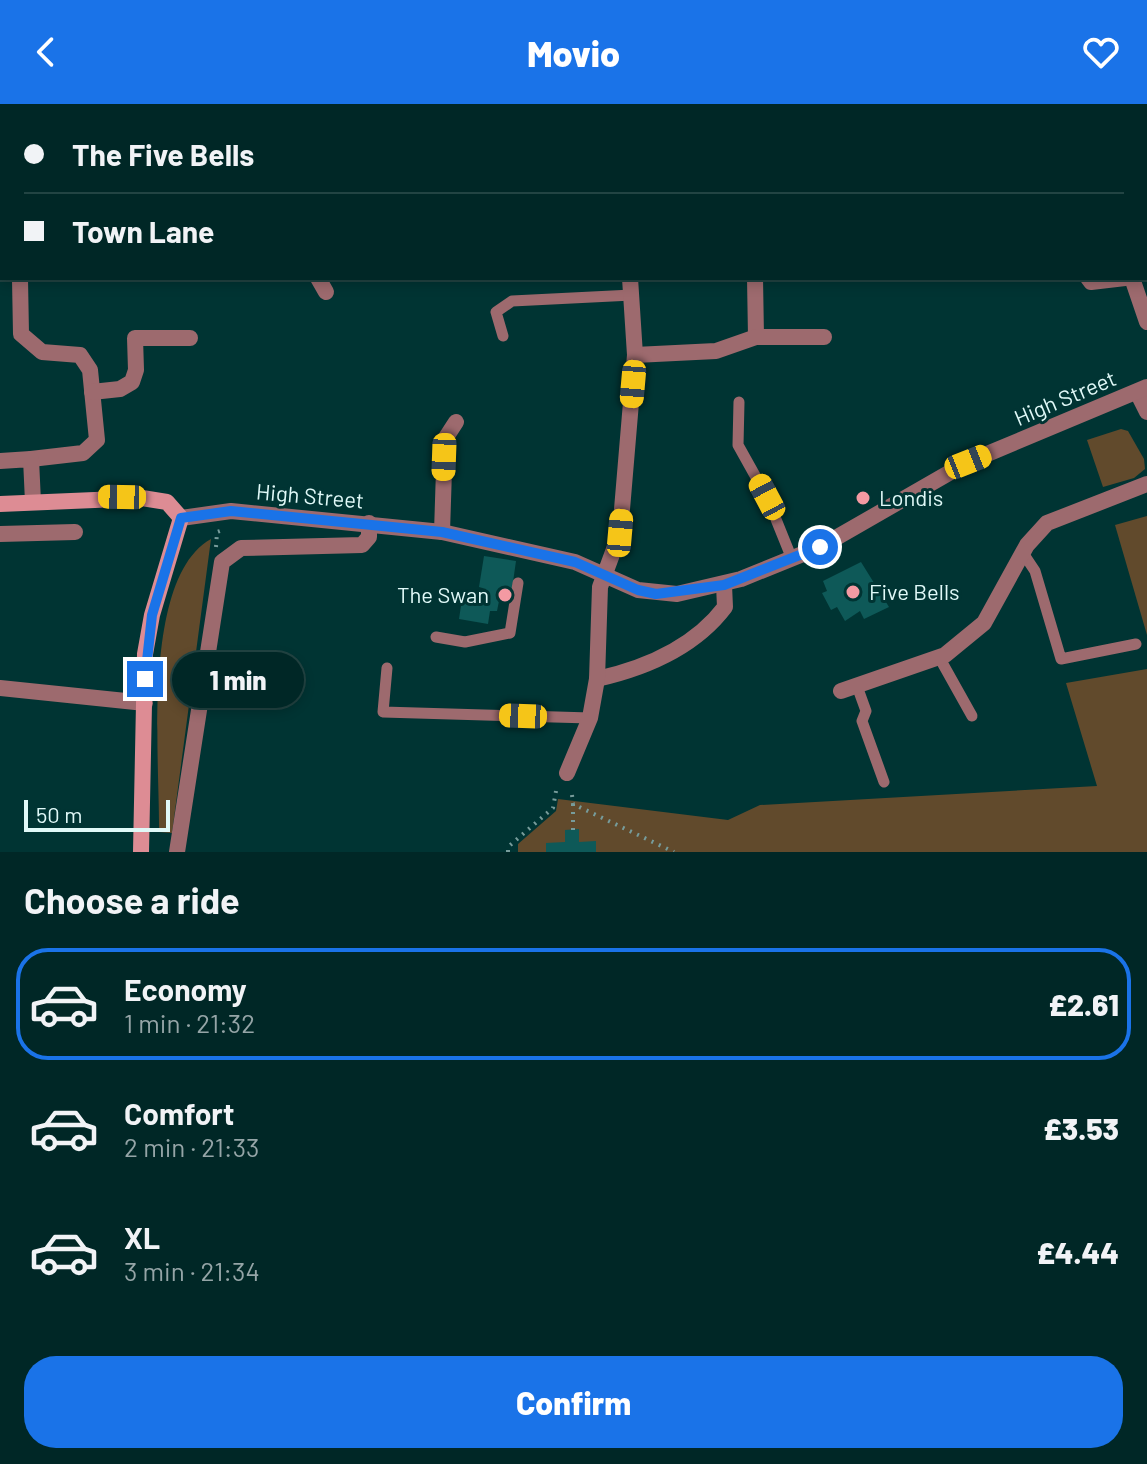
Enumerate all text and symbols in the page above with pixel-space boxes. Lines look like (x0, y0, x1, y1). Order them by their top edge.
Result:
icon: back (24, 30, 68, 74)
icon: heart (1079, 30, 1123, 74)
text: Movio (527, 31, 620, 74)
text: The Five Bells (72, 136, 254, 172)
text: Town Lane (72, 213, 215, 249)
car (619, 359, 647, 409)
street label: High Street (1010, 364, 1119, 430)
car (431, 433, 457, 481)
car (941, 442, 995, 482)
car (745, 470, 789, 524)
street label: High Street (255, 477, 365, 513)
place label: Londis (879, 484, 943, 510)
car (98, 485, 146, 509)
marker: Londis (854, 489, 872, 507)
car (606, 508, 634, 558)
route start (802, 529, 838, 565)
place label: Five Bells (869, 578, 960, 604)
place label: The Swan (397, 581, 489, 607)
marker: Five Bells (844, 583, 862, 601)
marker: The Swan (496, 586, 514, 604)
callout: 1 min (173, 651, 305, 707)
route end (127, 661, 163, 697)
text: 1 min (209, 664, 267, 695)
car (499, 703, 547, 729)
scale bar (24, 796, 170, 832)
text: 50 m (36, 801, 82, 827)
text: Choose a ride (24, 878, 240, 921)
icon: car (28, 968, 100, 1040)
text: Economy (124, 971, 247, 1007)
text: £2.61 (1049, 986, 1119, 1022)
text: 1 min · 21:32 (124, 1007, 255, 1038)
icon: car (28, 1092, 100, 1164)
text: Comfort (124, 1095, 234, 1131)
text: £3.53 (1043, 1110, 1119, 1146)
text: 2 min · 21:33 (124, 1131, 259, 1162)
icon: car (28, 1216, 100, 1288)
text: XL (124, 1219, 160, 1255)
text: £4.44 (1036, 1234, 1119, 1270)
text: 3 min · 21:34 (124, 1255, 260, 1286)
button: Confirm (24, 1356, 1123, 1448)

